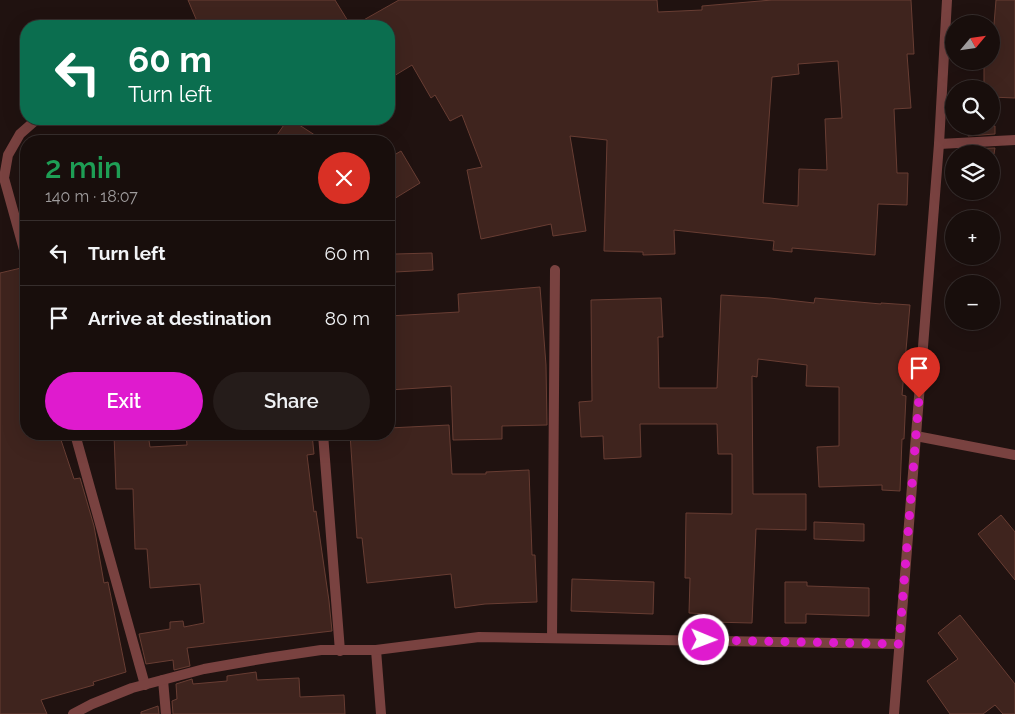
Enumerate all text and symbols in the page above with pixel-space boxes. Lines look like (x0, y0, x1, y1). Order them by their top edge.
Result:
north arrow (945, 15, 1000, 70)
map controls (945, 15, 1000, 330)
text: 60 m (128, 39, 212, 80)
icon: left (45, 40, 110, 105)
button: search (945, 80, 1000, 135)
text: Turn left (128, 81, 212, 107)
button: layers (945, 145, 1000, 200)
text: 2 min (45, 150, 122, 185)
button: close (318, 152, 370, 204)
text: 140 m · 18:07 (45, 187, 138, 206)
button: + (945, 210, 1000, 265)
icon: left (45, 239, 73, 267)
text: Turn left (88, 242, 165, 264)
text: 60 m (325, 242, 370, 264)
button: − (945, 275, 1000, 330)
icon: arrive (45, 304, 73, 332)
text: Arrive at destination (88, 307, 272, 329)
text: 80 m (325, 307, 370, 329)
pin (898, 347, 940, 398)
icon: arrive (905, 354, 933, 382)
button: Exit (45, 372, 203, 430)
button: Share (213, 372, 370, 430)
position arrow (677, 613, 729, 665)

